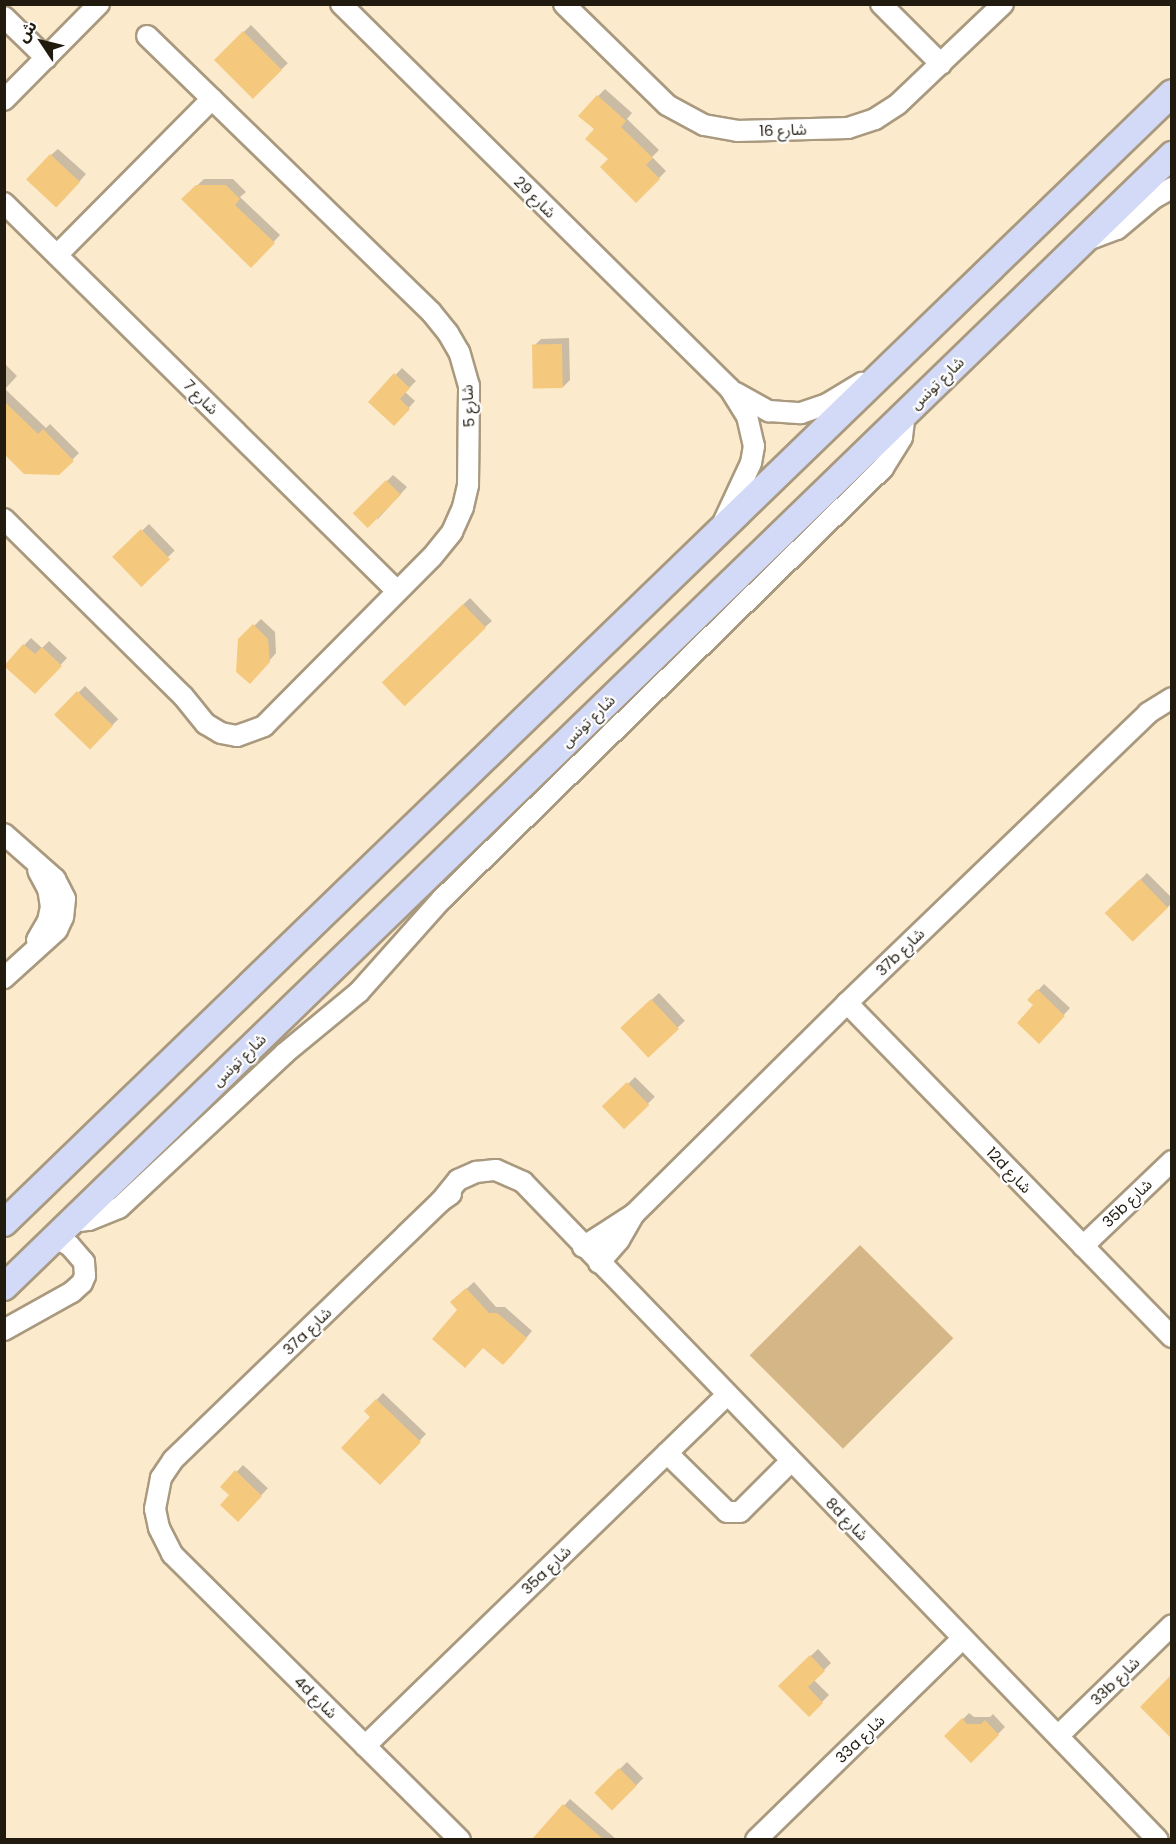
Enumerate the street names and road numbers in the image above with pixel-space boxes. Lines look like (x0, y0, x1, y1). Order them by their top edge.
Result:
street label: شارع 16 (759, 120, 807, 140)
street label: شارع 29 (510, 172, 560, 222)
street label: شارع تونس (906, 353, 968, 413)
street label: شارع 7 (180, 376, 222, 418)
street label: شارع 5 (458, 384, 478, 428)
street label: شارع تونس (557, 691, 619, 751)
street label: 37b شارع (872, 925, 928, 979)
street label: شارع تونس (208, 1030, 270, 1090)
street label: 12d شارع (983, 1143, 1035, 1197)
street label: 35b شارع (1099, 1175, 1155, 1231)
street label: 37a شارع (279, 1304, 335, 1358)
street label: 8d شارع (822, 1494, 872, 1544)
street label: 35a شارع (518, 1542, 574, 1598)
street label: 33b شارع (1087, 1653, 1143, 1709)
street label: 4d شارع (291, 1672, 341, 1722)
street label: 33a شارع (832, 1711, 888, 1767)

